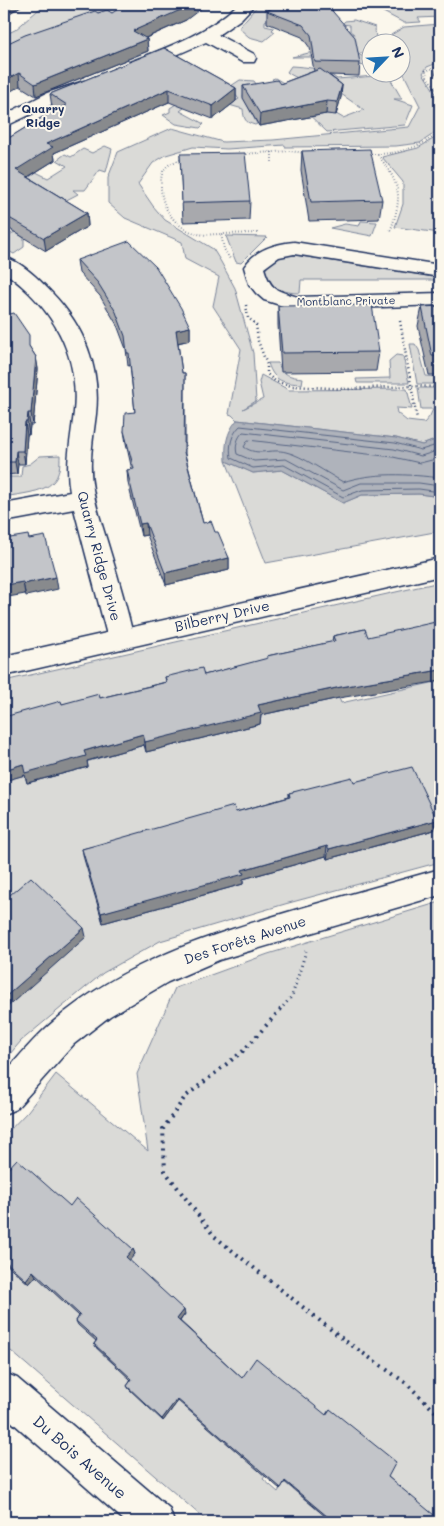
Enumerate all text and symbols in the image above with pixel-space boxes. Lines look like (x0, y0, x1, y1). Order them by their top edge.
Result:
north arrow (362, 32, 412, 82)
text: N (387, 43, 409, 61)
district label: Quarry Ridge (22, 100, 65, 130)
street label: Montblanc Private (296, 292, 396, 309)
street label: Quarry Ridge Drive (73, 489, 126, 623)
street label: Bilberry Drive (173, 595, 271, 636)
street label: Des Forêts Avenue (181, 911, 308, 968)
street label: Du Bois Avenue (29, 1410, 132, 1503)

